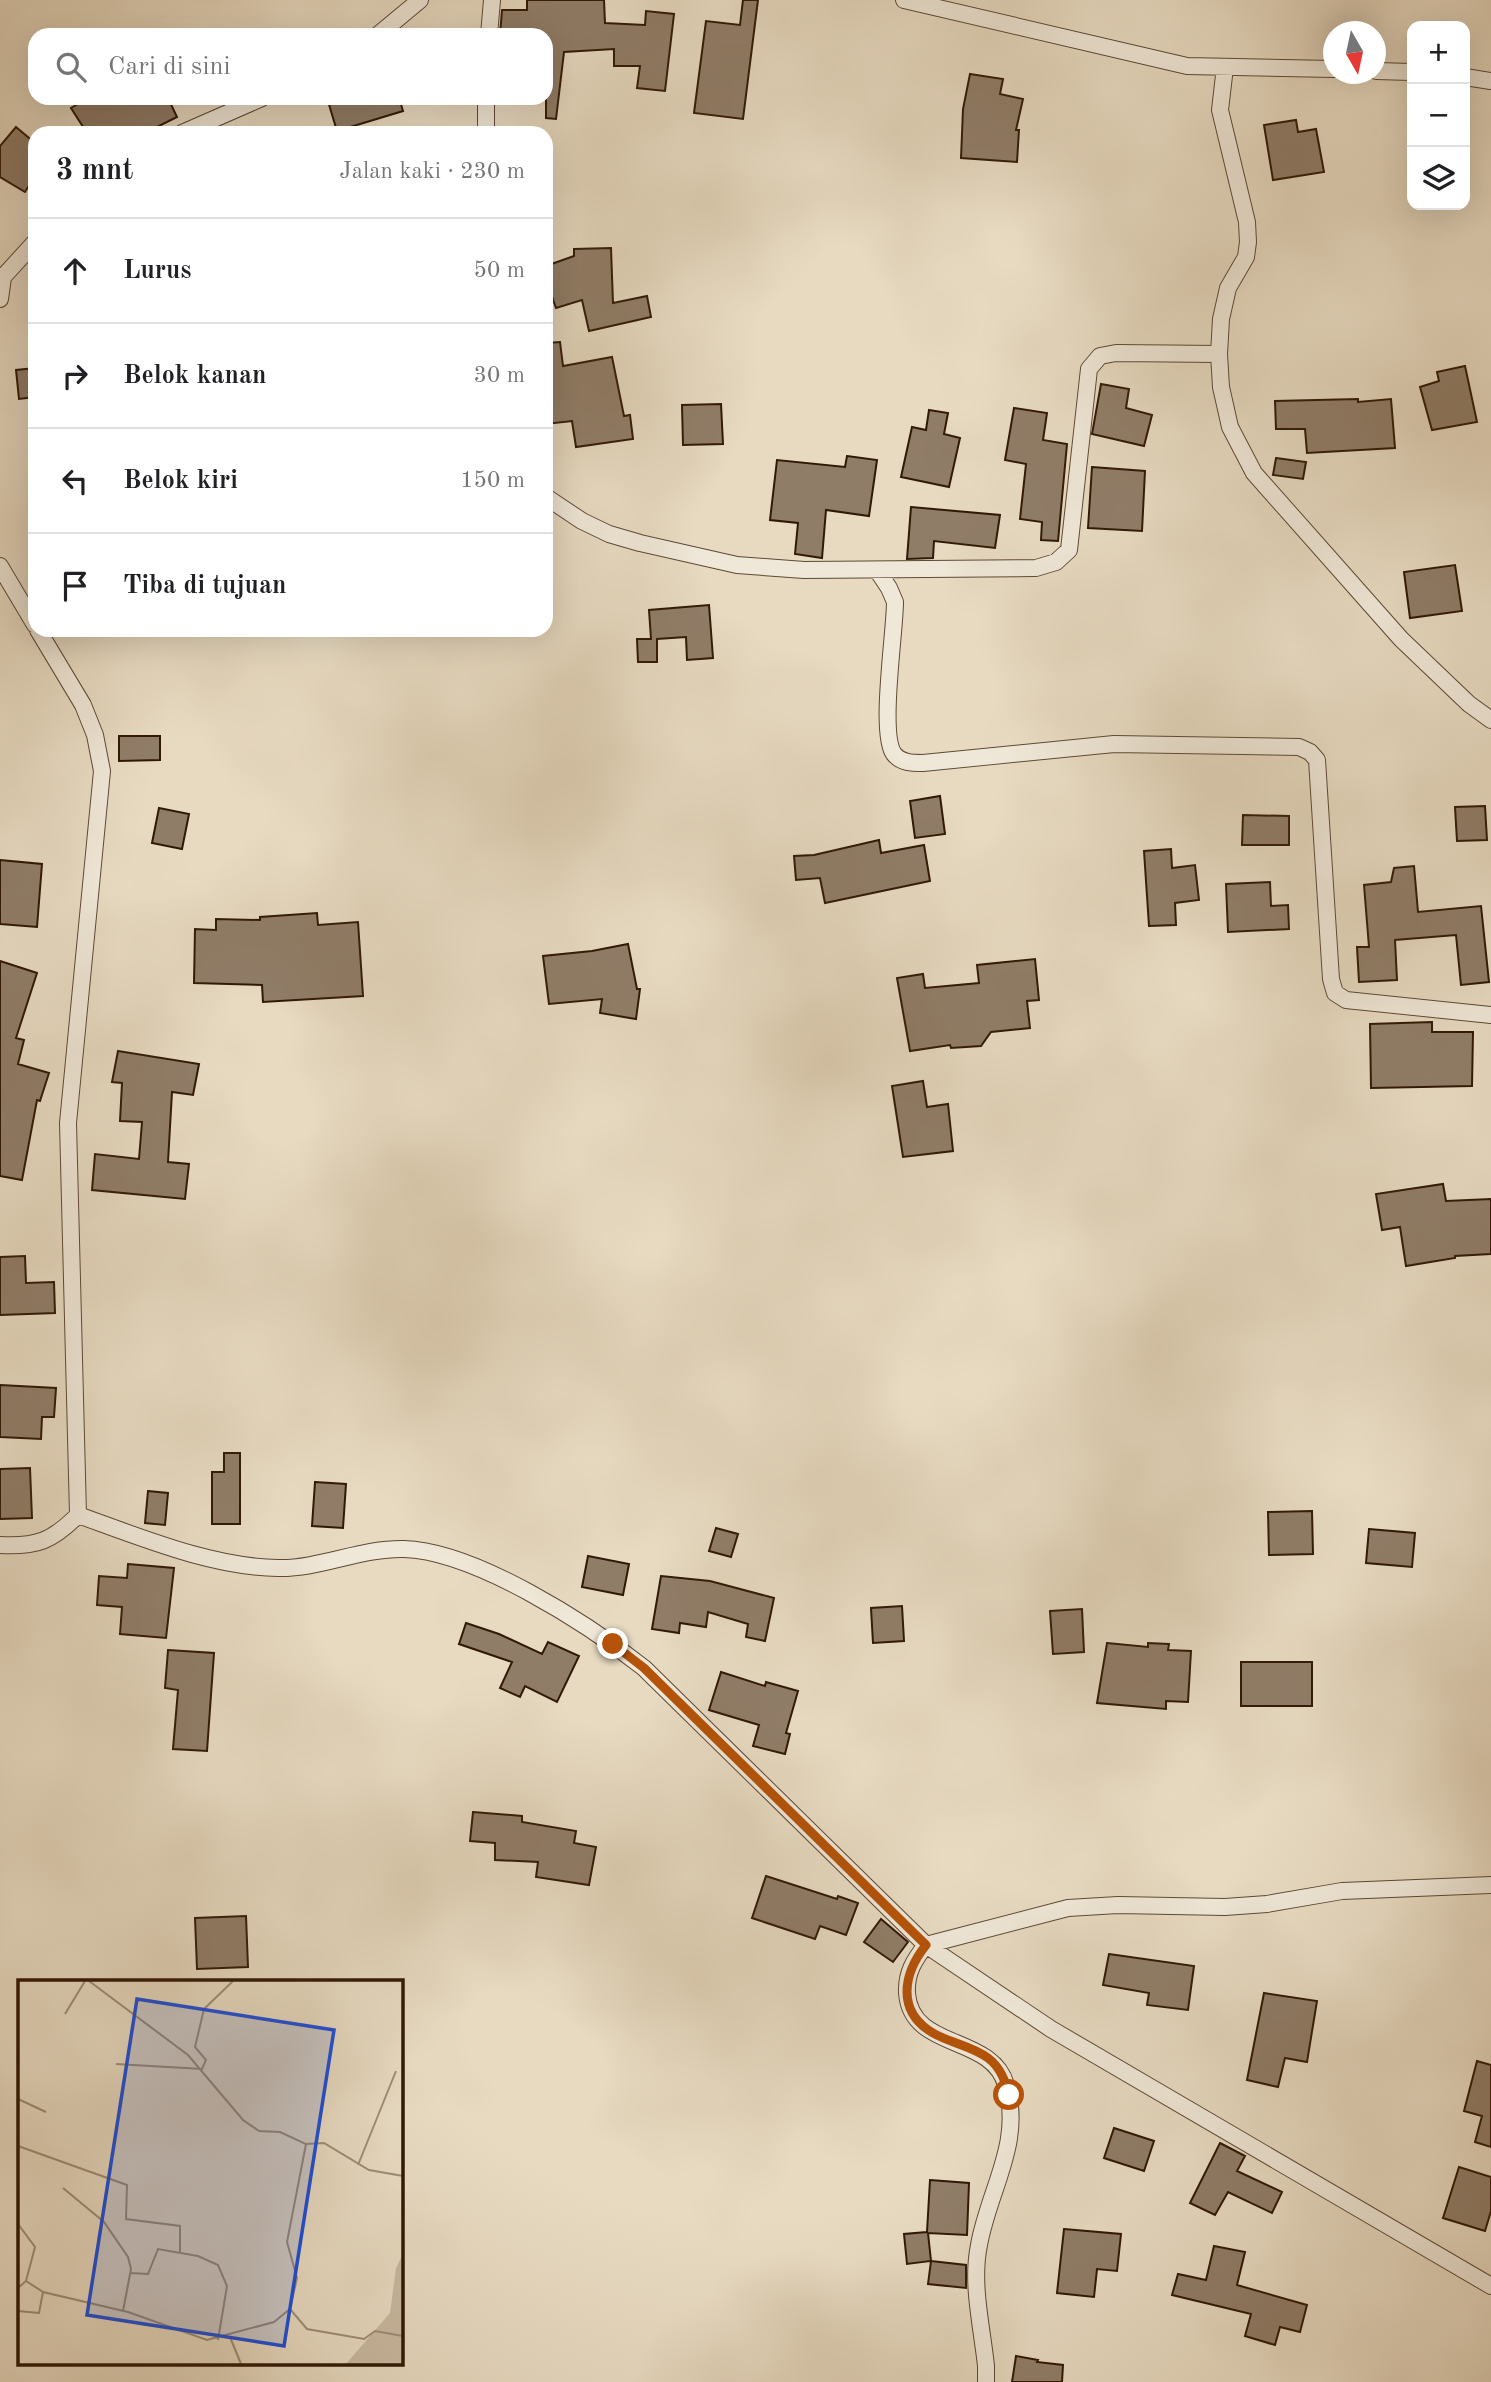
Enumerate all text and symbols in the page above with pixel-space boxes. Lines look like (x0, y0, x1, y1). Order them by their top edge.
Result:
north arrow (1323, 21, 1386, 84)
map controls (1407, 21, 1470, 210)
button: + (1407, 21, 1470, 84)
search box (28, 28, 553, 105)
icon: search (52, 48, 90, 86)
text: Cari di sini (108, 54, 230, 80)
button: − (1407, 84, 1470, 147)
button: layers (1407, 147, 1470, 210)
text: 3 mnt (56, 156, 133, 186)
text: Jalan kaki · 230 m (339, 160, 525, 183)
icon: ahead (56, 252, 94, 290)
text: Lurus (123, 258, 191, 284)
text: 50 m (474, 259, 525, 282)
icon: right (56, 357, 94, 395)
text: Belok kanan (123, 363, 267, 389)
text: 30 m (474, 364, 525, 387)
icon: left (56, 462, 94, 500)
text: Belok kiri (123, 468, 238, 494)
text: 150 m (460, 469, 525, 492)
icon: arrive (56, 567, 94, 605)
text: Tiba di tujuan (123, 573, 287, 599)
route end (597, 1628, 628, 1659)
inset map (18, 1980, 402, 2364)
route start (993, 2079, 1024, 2110)

